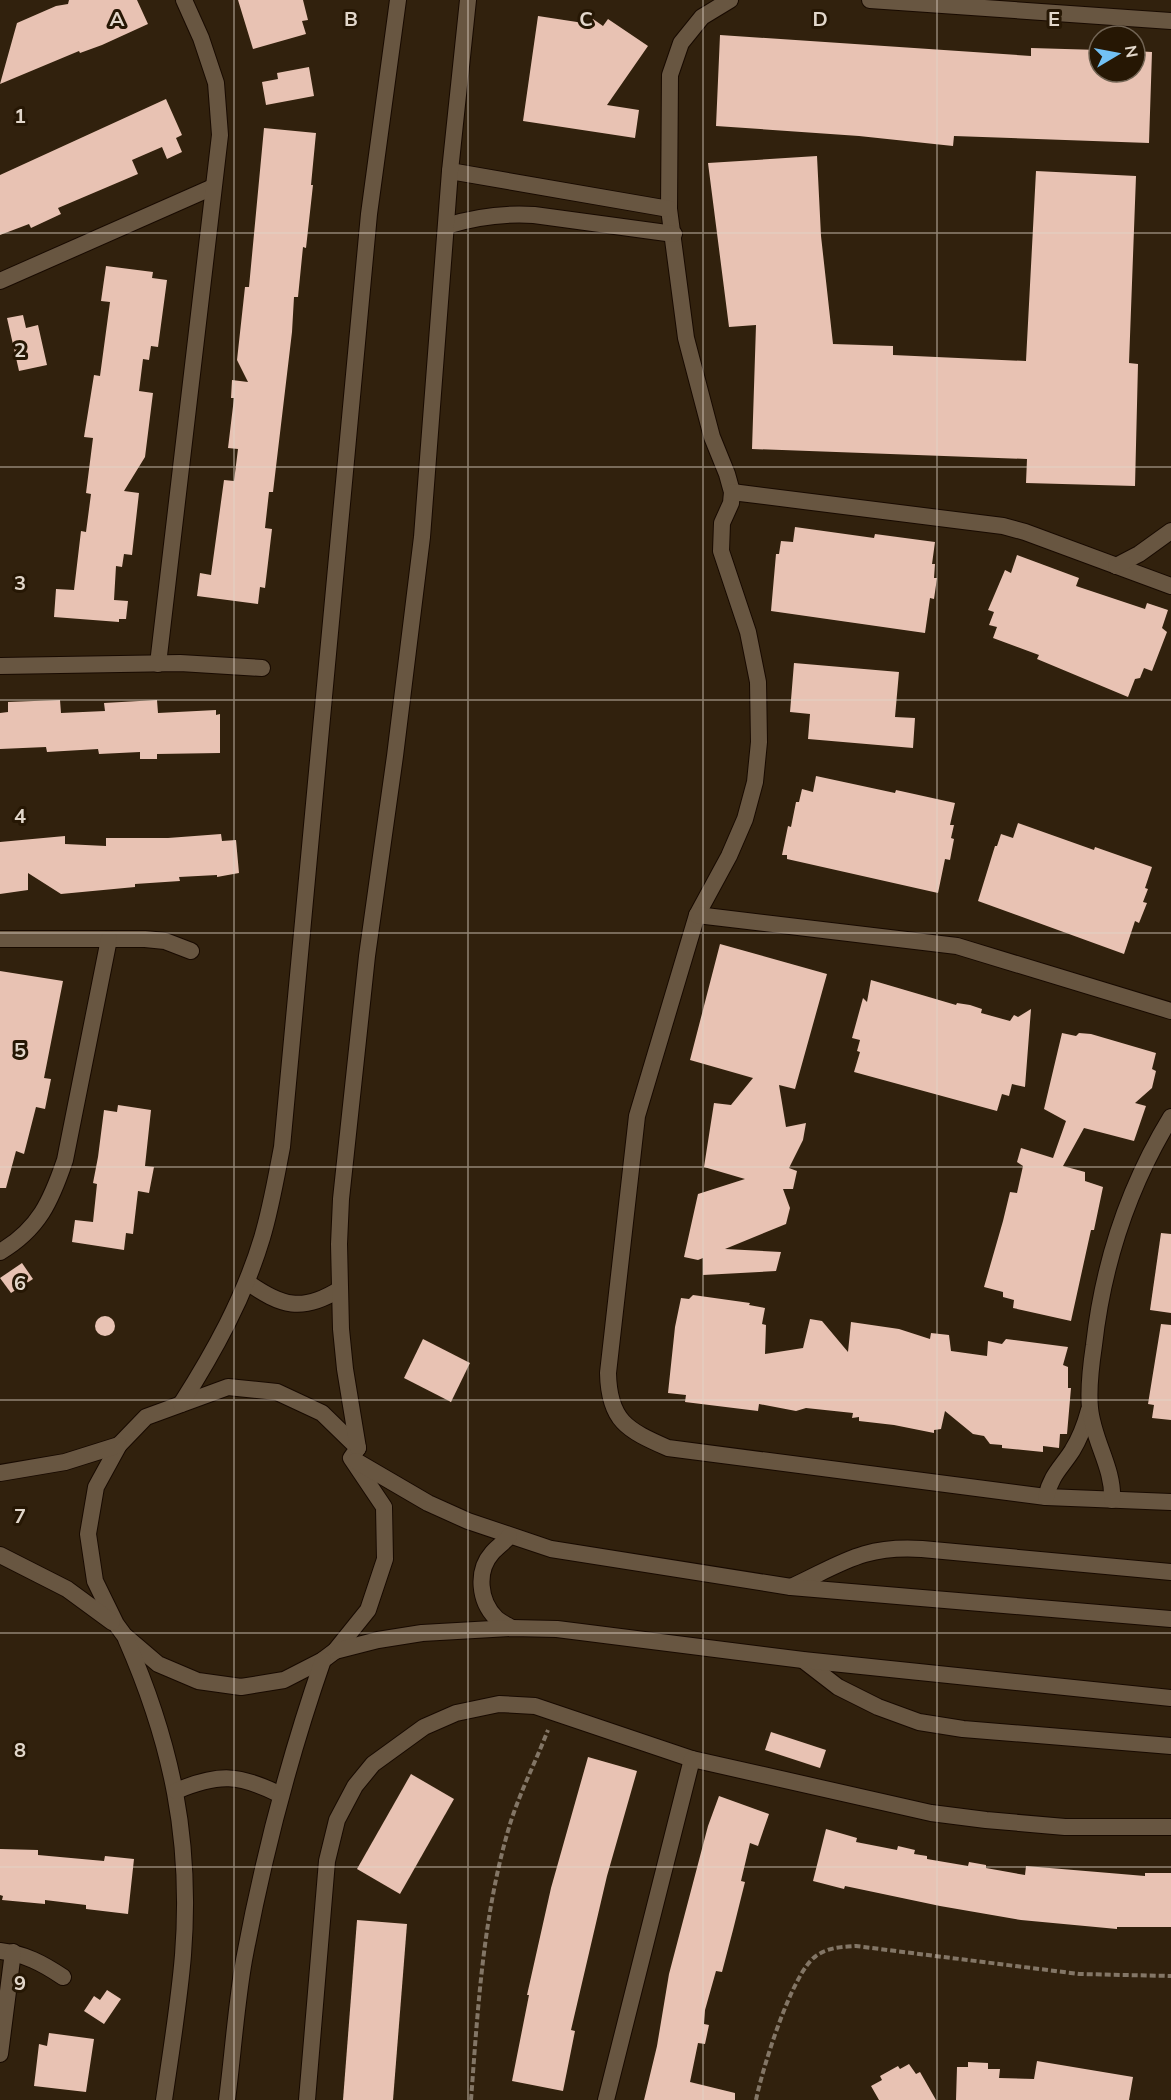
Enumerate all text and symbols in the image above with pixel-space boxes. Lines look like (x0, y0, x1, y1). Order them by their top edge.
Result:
text: A (110, 6, 125, 31)
text: B (344, 6, 358, 31)
text: C (579, 6, 593, 31)
text: D (812, 6, 828, 31)
text: E (1048, 6, 1060, 31)
north arrow (1087, 24, 1147, 84)
text: N (1121, 44, 1143, 59)
text: 1 (14, 103, 26, 128)
text: 2 (14, 337, 26, 362)
text: 3 (14, 570, 26, 595)
text: 4 (14, 803, 26, 828)
text: 5 (14, 1037, 26, 1062)
text: 6 (14, 1270, 26, 1295)
text: 7 (14, 1503, 26, 1528)
text: 8 (14, 1737, 26, 1762)
text: 9 (14, 1970, 26, 1995)

